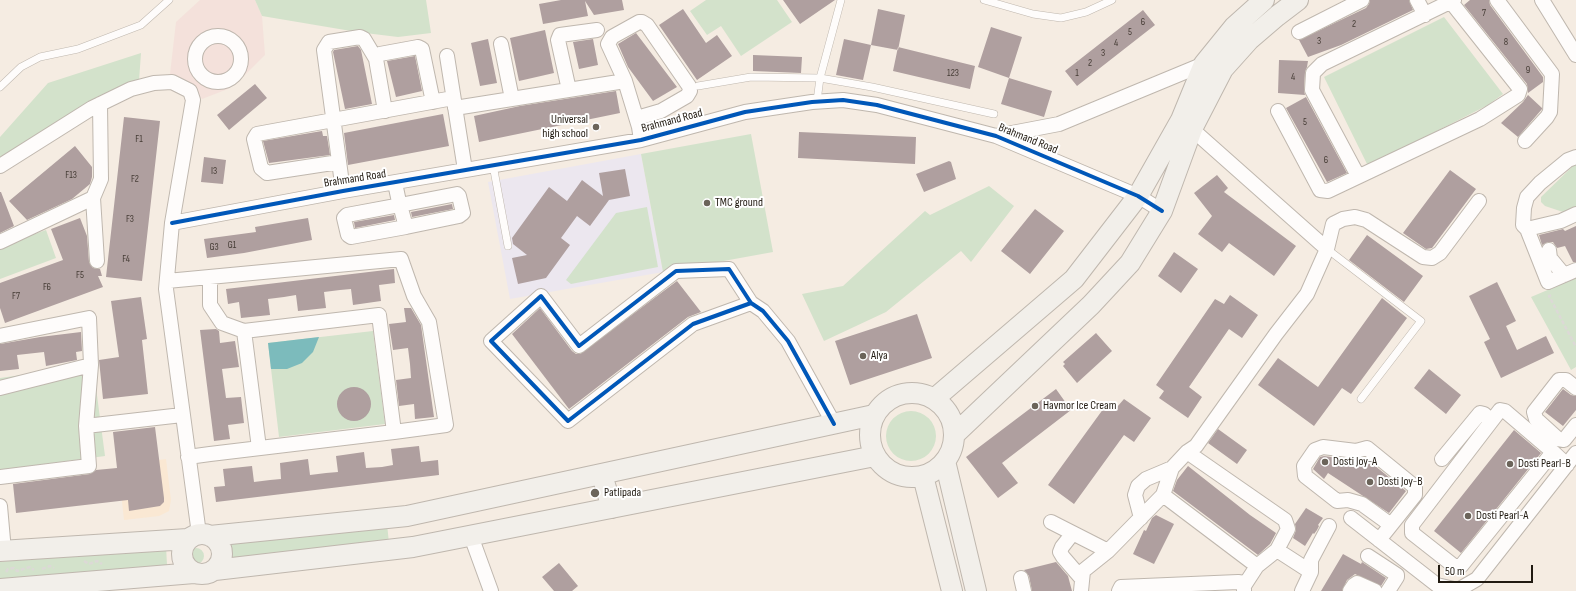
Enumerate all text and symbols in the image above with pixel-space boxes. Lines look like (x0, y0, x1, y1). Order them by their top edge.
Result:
house number: 7 (1482, 7, 1486, 19)
house number: 6 (1141, 16, 1145, 28)
house number: 2 (1352, 18, 1356, 30)
house number: 5 (1128, 26, 1132, 38)
house number: 3 (1317, 35, 1321, 47)
house number: 8 (1504, 36, 1508, 48)
house number: 4 (1114, 37, 1118, 49)
house number: 3 (1101, 47, 1105, 59)
house number: 2 (1088, 57, 1092, 69)
house number: 9 (1526, 64, 1530, 76)
house number: 123 (947, 67, 959, 79)
house number: 1 (1075, 67, 1079, 79)
house number: 4 (1291, 71, 1295, 83)
street label: Brahmand Road (640, 106, 704, 136)
place label: Universal high school (542, 113, 588, 141)
house number: 5 (1303, 116, 1307, 128)
street label: Brahmand Road (996, 121, 1060, 157)
marker: Universal high school (591, 122, 601, 132)
house number: F1 (135, 133, 143, 145)
house number: 6 (1324, 154, 1328, 166)
house number: I3 (211, 165, 217, 177)
street label: Brahmand Road (323, 167, 387, 191)
house number: F13 (65, 169, 77, 181)
house number: F2 (131, 173, 139, 185)
place label: TMC ground (715, 196, 763, 210)
marker: TMC ground (702, 198, 712, 208)
house number: F3 (126, 213, 134, 225)
house number: G1 (228, 239, 236, 251)
house number: G3 (209, 241, 219, 253)
house number: F4 (122, 253, 130, 265)
house number: F5 (76, 269, 84, 281)
house number: F6 (43, 281, 51, 293)
house number: F7 (12, 290, 20, 302)
place label: Alya (871, 349, 888, 363)
marker: Alya (858, 351, 868, 361)
place label: Havmor Ice Cream (1043, 399, 1116, 413)
marker: Havmor Ice Cream (1030, 401, 1040, 411)
place label: Dosti Joy-A (1333, 455, 1377, 469)
marker: Dosti Joy-A (1320, 457, 1330, 467)
place label: Dosti Pearl-B (1518, 457, 1571, 471)
marker: Dosti Pearl-B (1505, 459, 1515, 469)
place label: Dosti Joy-B (1378, 475, 1423, 489)
marker: Dosti Joy-B (1365, 477, 1375, 487)
place label: Patlipada (604, 486, 641, 500)
marker: Patlipada (589, 487, 601, 499)
place label: Dosti Pearl-A (1476, 509, 1528, 523)
marker: Dosti Pearl-A (1463, 511, 1473, 521)
scale bar (1440, 557, 1535, 583)
text: 50 m (1445, 564, 1465, 579)

